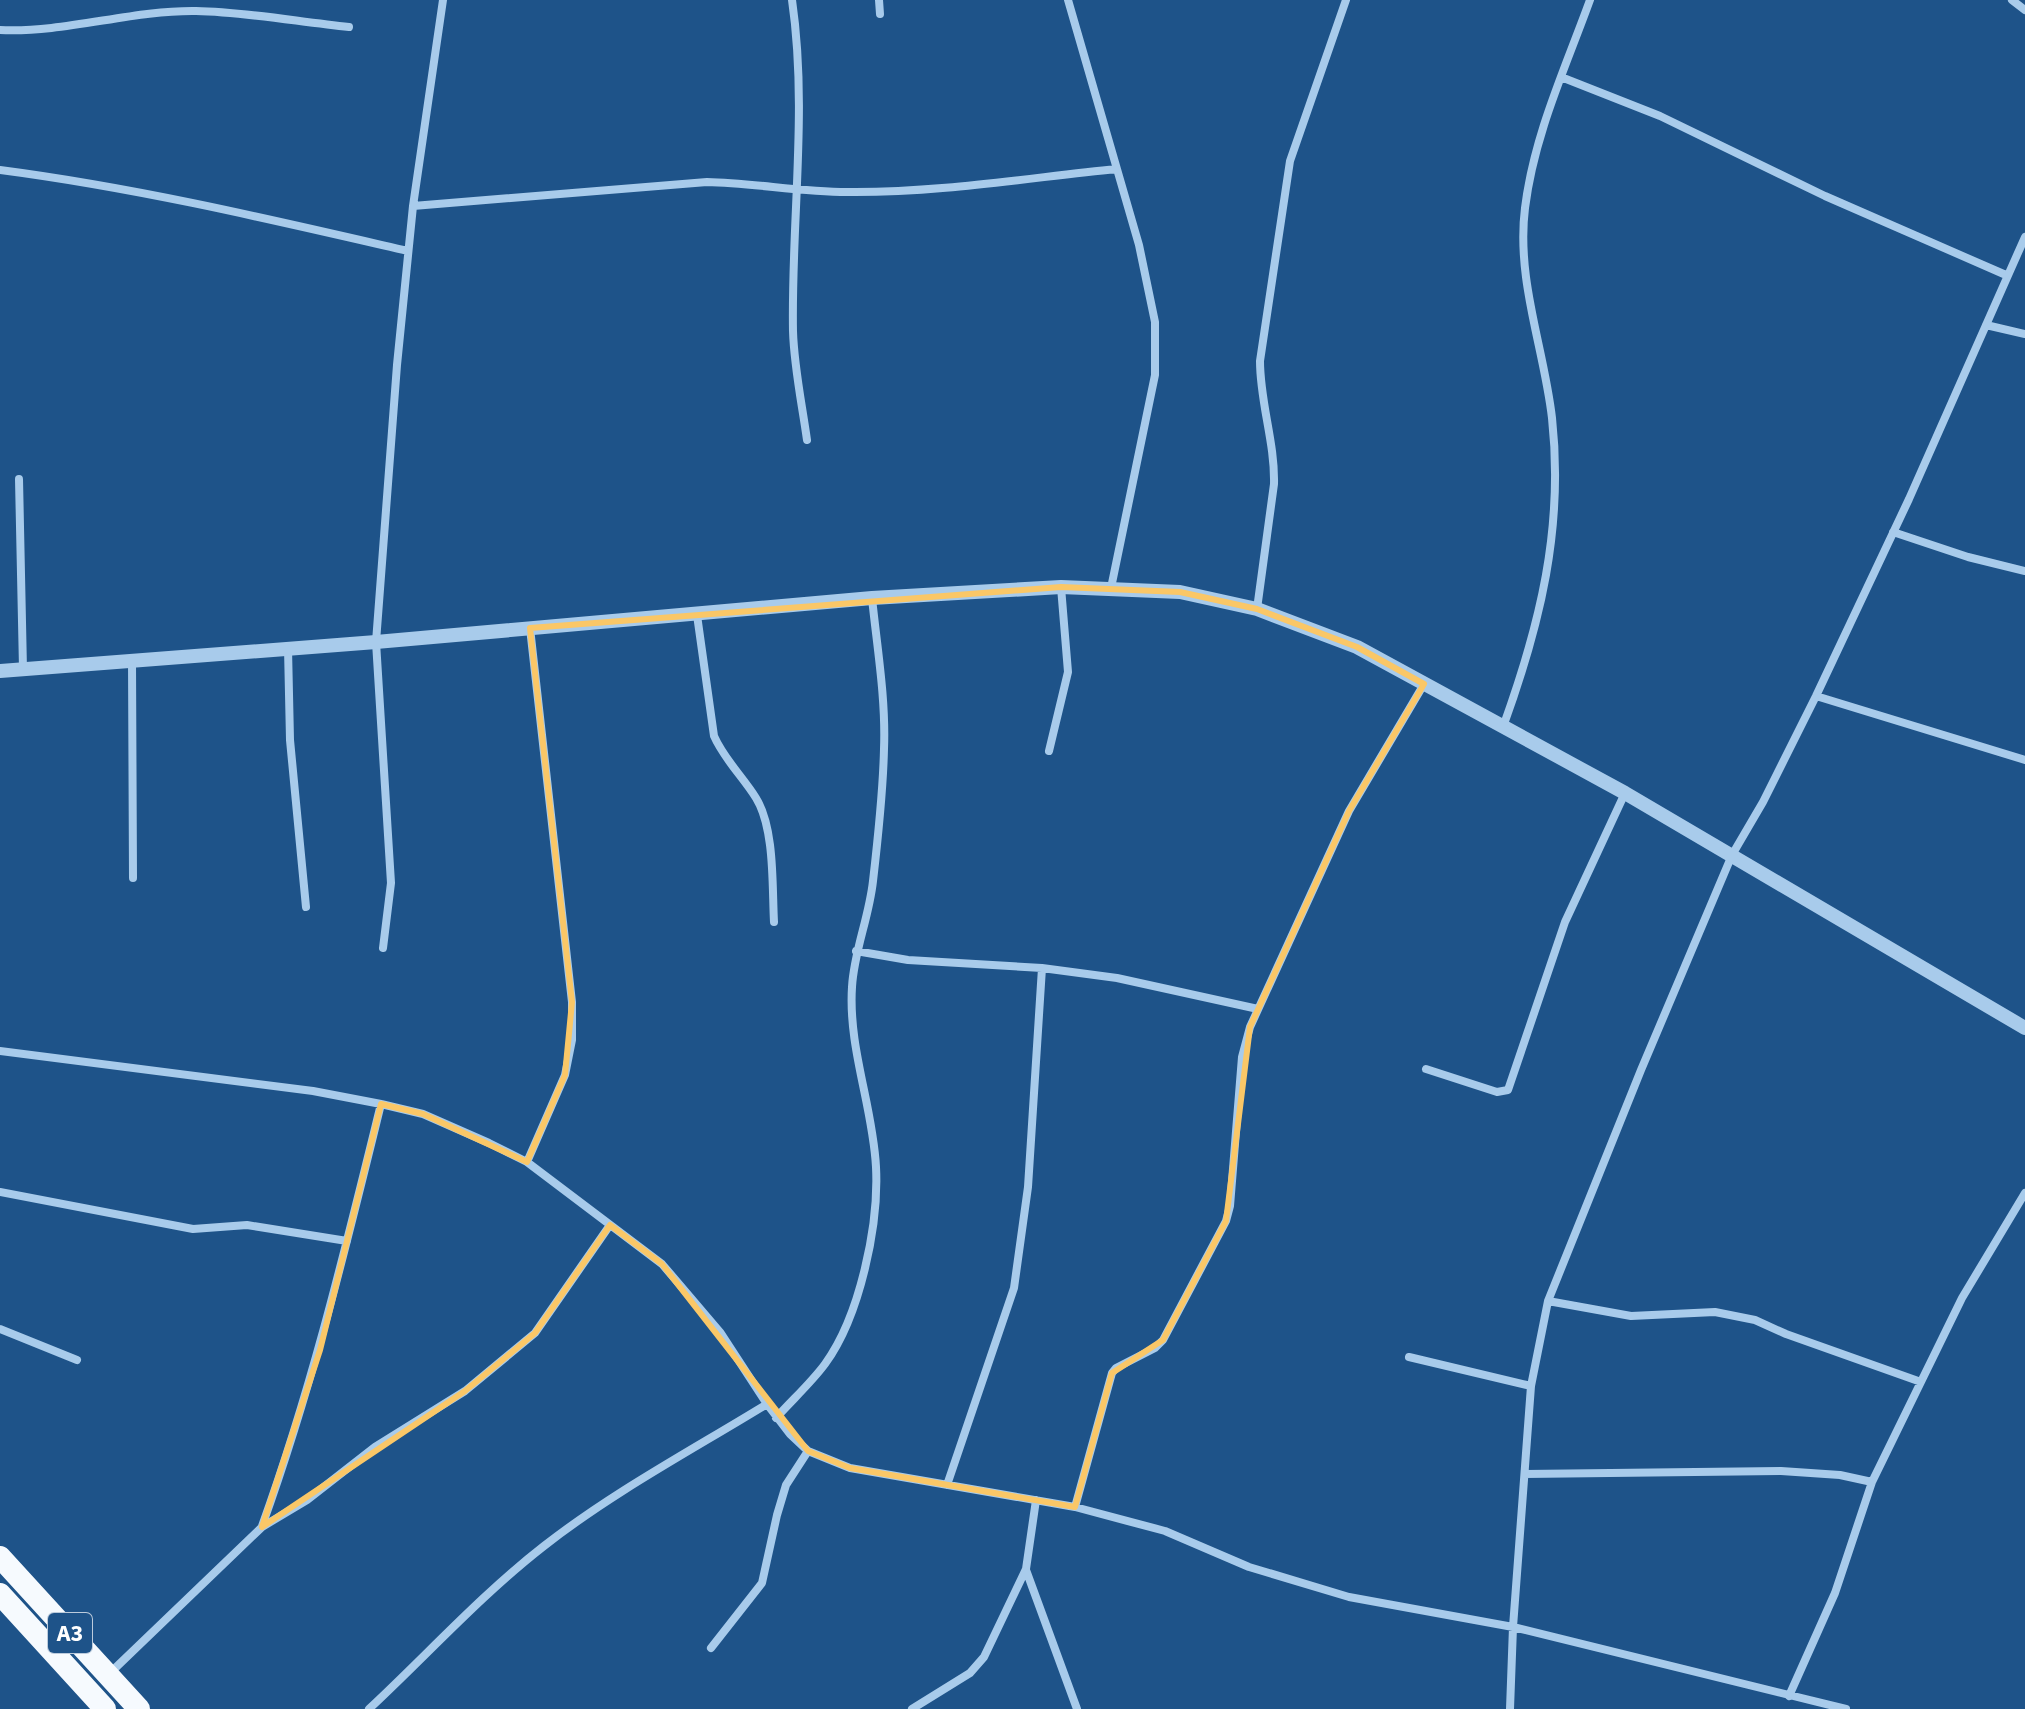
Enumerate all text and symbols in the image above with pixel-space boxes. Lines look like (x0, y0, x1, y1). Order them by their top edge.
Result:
road number: A3 (48, 1613, 92, 1653)

